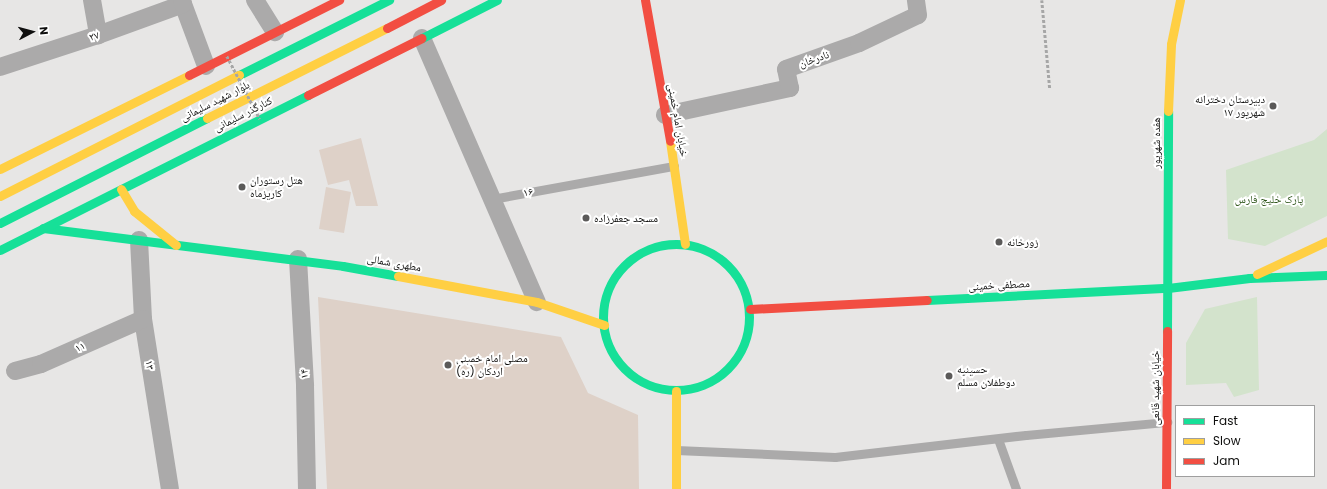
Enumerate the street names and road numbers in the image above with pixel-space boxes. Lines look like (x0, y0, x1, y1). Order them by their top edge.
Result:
street label: ۲۷ (87, 28, 101, 44)
street label: نادرخان (797, 48, 831, 70)
street label: بلوار شهید سلیمانی (178, 78, 252, 124)
street label: خیابان امام خمینی (665, 82, 691, 158)
street label: کنارگذر سلیمانی (212, 94, 274, 134)
street label: هفده شهریور (1149, 117, 1163, 169)
street label: ۱۶ (522, 185, 534, 199)
street label: مطهری شمالی (366, 252, 422, 274)
street label: مصطفی خمینی (968, 277, 1030, 293)
street label: ۱۱ (73, 339, 87, 355)
street label: خیابان شهید قانعی (1148, 350, 1162, 426)
street label: ۱۳ (143, 359, 157, 371)
street label: ۱۴ (297, 369, 311, 379)

